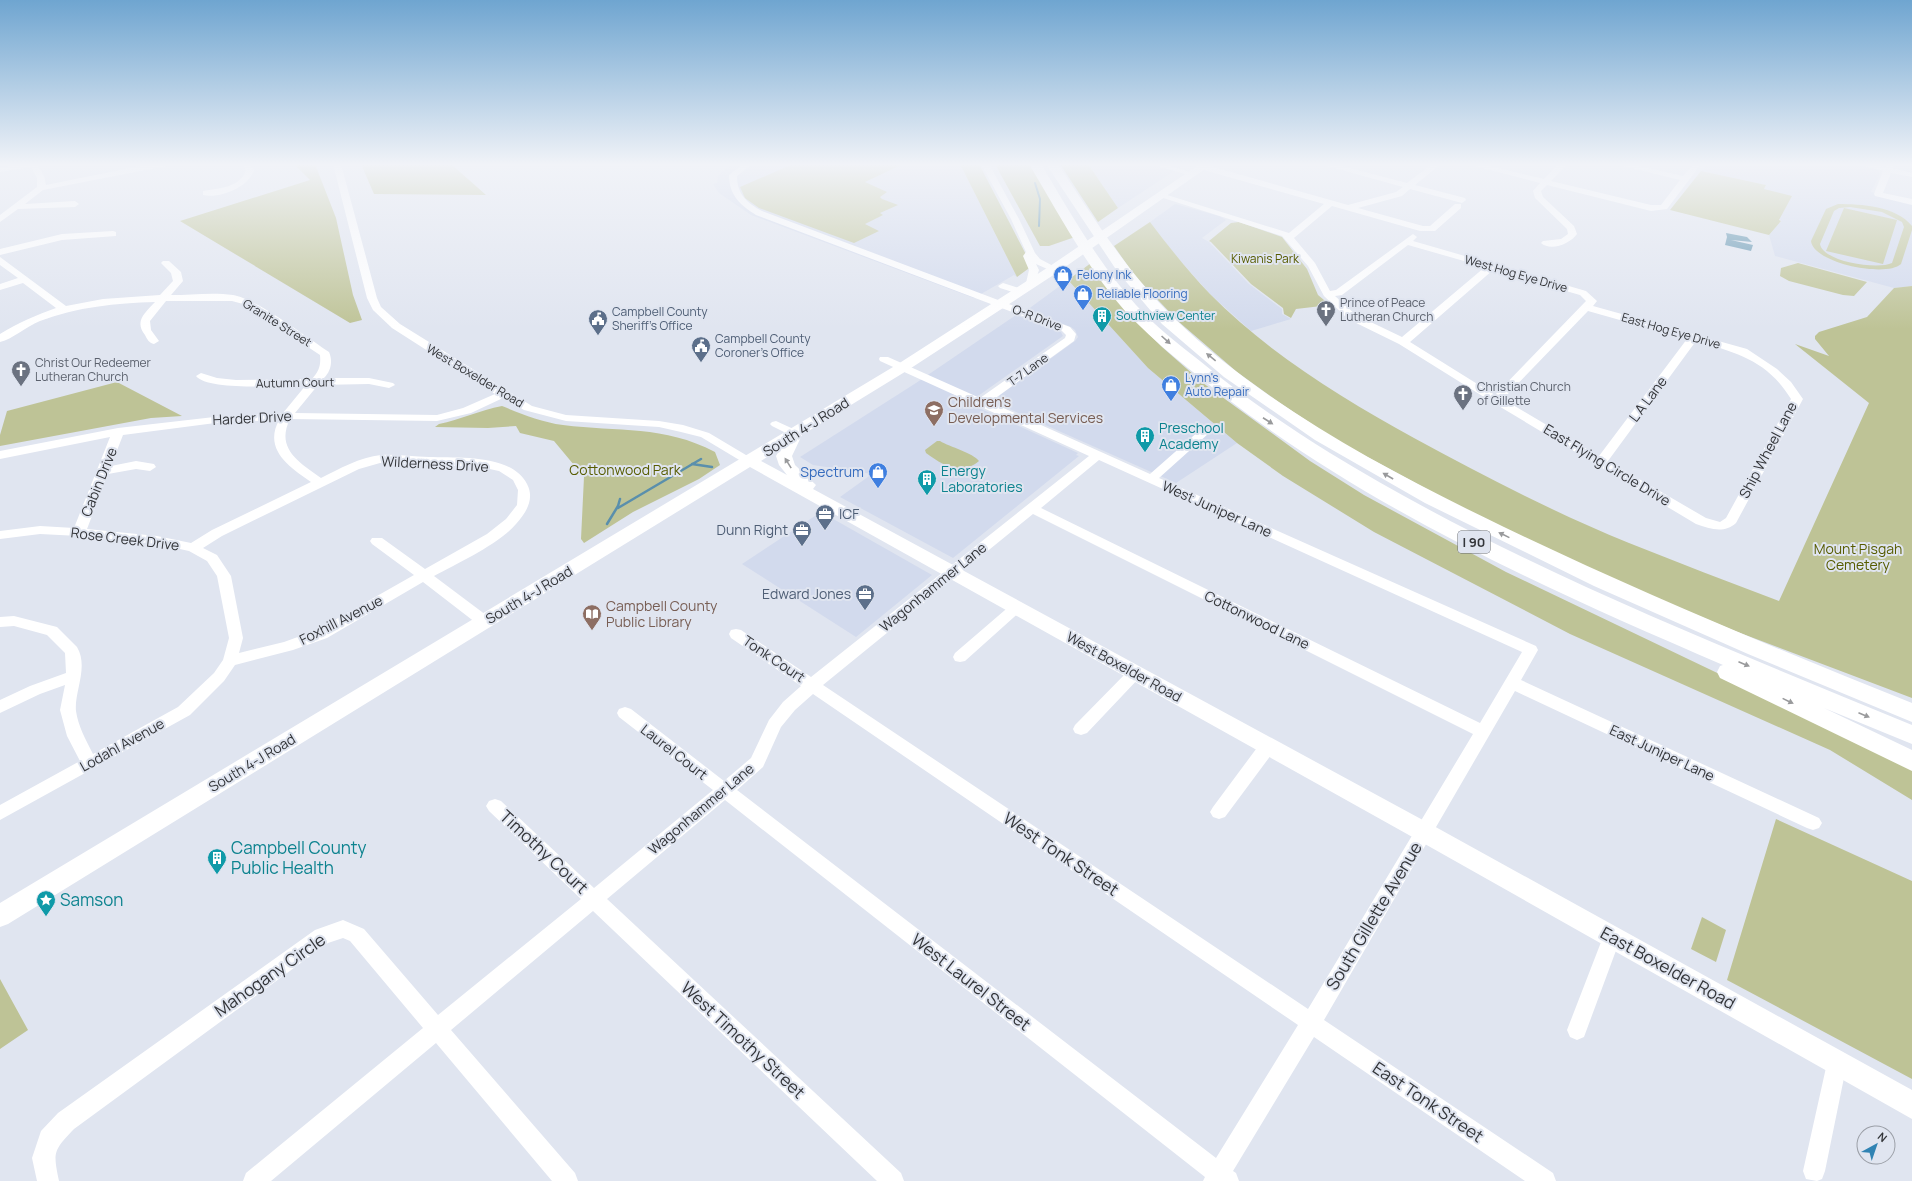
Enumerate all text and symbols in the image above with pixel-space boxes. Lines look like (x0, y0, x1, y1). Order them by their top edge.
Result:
park label: Kiwanis Park (1231, 250, 1300, 267)
street label: West Hog Eye Drive (1463, 251, 1570, 296)
shop icon: Felony Ink (1052, 264, 1074, 292)
place label: Felony Ink (1077, 266, 1132, 283)
shop icon: Reliable Flooring (1072, 283, 1094, 311)
place label: Reliable Flooring (1097, 285, 1188, 302)
place label: Prince of Peace Lutheran Church (1340, 294, 1433, 325)
street label: Granite Street (240, 295, 315, 351)
church icon: Prince of Peace Lutheran Church (1315, 299, 1337, 327)
street label: O-R Drive (1010, 300, 1064, 335)
place label: Campbell County Sheriff's Office (612, 303, 708, 334)
building icon: Southview Center (1091, 305, 1113, 333)
place label: Southview Center (1116, 307, 1216, 324)
public building icon: Campbell County Sheriff's Office (587, 308, 609, 336)
street label: East Hog Eye Drive (1620, 308, 1723, 353)
place label: Campbell County Coroner's Office (715, 330, 811, 361)
public building icon: Campbell County Coroner's Office (690, 335, 712, 363)
one-way arrow (1160, 336, 1171, 345)
street label: West Boxelder Road (423, 340, 527, 411)
street label: T-7 Lane (1004, 349, 1051, 390)
one-way arrow (1205, 353, 1216, 362)
place label: Christ Our Redeemer Lutheran Church (35, 354, 152, 385)
church icon: Christ Our Redeemer Lutheran Church (10, 359, 32, 387)
place label: Lynn's Auto Repair (1185, 369, 1250, 400)
street label: L A Lane (1624, 372, 1671, 425)
street label: Autumn Court (256, 373, 334, 392)
shop icon: Lynn's Auto Repair (1160, 374, 1182, 402)
place label: Christian Church of Gillette (1477, 378, 1571, 409)
church icon: Christian Church of Gillette (1452, 383, 1474, 411)
place label: Children's Developmental Services (948, 392, 1103, 427)
street label: South 4-J Road (759, 393, 852, 461)
street label: Ship Wheel Lane (1734, 398, 1801, 501)
school or university icon: Children's Developmental Services (923, 399, 945, 427)
street label: Harder Drive (212, 406, 292, 429)
one-way arrow (1263, 417, 1273, 425)
place label: Preschool Academy (1159, 418, 1224, 453)
street label: East Flying Circle Drive (1540, 419, 1674, 510)
building icon: Preschool Academy (1134, 425, 1156, 453)
street label: Cabin Drive (76, 444, 121, 519)
street label: Wilderness Drive (381, 451, 489, 476)
one-way arrow (784, 458, 791, 469)
park label: Cottonwood Park (569, 460, 682, 479)
shop icon: Spectrum (867, 461, 889, 489)
place label: Energy Laboratories (941, 461, 1023, 496)
place label: Spectrum (800, 462, 864, 481)
building icon: Energy Laboratories (916, 468, 938, 496)
one-way arrow (1382, 473, 1394, 480)
street label: West Juniper Lane (1159, 476, 1275, 541)
office icon: ICF (814, 503, 836, 531)
place label: ICF (839, 504, 859, 523)
office icon: Dunn Right (791, 519, 813, 547)
place label: Dunn Right (717, 520, 788, 539)
street label: Rose Creek Drive (70, 522, 180, 555)
road number: I 90 (1458, 531, 1490, 553)
one-way arrow (1498, 532, 1510, 538)
street label: Wagonhammer Lane (875, 538, 990, 636)
park label: Mount Pisgah Cemetery (1814, 539, 1902, 574)
street label: South 4-J Road (482, 561, 576, 628)
office icon: Edward Jones (854, 583, 876, 611)
place label: Edward Jones (762, 584, 851, 603)
street label: Cottonwood Lane (1201, 586, 1313, 653)
street label: Foxhill Avenue (296, 590, 386, 649)
place label: Campbell County Public Library (606, 596, 718, 631)
library icon: Campbell County Public Library (581, 603, 603, 631)
street label: West Boxelder Road (1063, 627, 1185, 706)
street label: Tonk Court (740, 631, 809, 686)
one-way arrow (1738, 661, 1750, 668)
one-way arrow (1782, 698, 1794, 704)
one-way arrow (1858, 712, 1870, 718)
street label: Lodahl Avenue (76, 714, 167, 776)
street label: Laurel Court (637, 720, 712, 784)
street label: East Juniper Lane (1607, 720, 1718, 785)
street label: South 4-J Road (205, 729, 299, 796)
street label: Wagonhammer Lane (644, 759, 757, 858)
street label: Timothy Court (495, 805, 594, 899)
street label: West Tonk Street (999, 806, 1124, 901)
place label: Campbell County Public Health (231, 836, 366, 879)
street label: South Gillette Avenue (1320, 837, 1427, 994)
building icon: Campbell County Public Health (206, 847, 228, 875)
place label: Samson (60, 888, 123, 911)
place icon: Samson (35, 889, 57, 917)
street label: East Boxelder Road (1597, 921, 1740, 1014)
street label: Mahogany Circle (210, 928, 330, 1021)
street label: West Laurel Street (907, 928, 1036, 1036)
street label: West Timothy Street (676, 976, 810, 1103)
street label: East Tonk Street (1368, 1056, 1488, 1147)
north arrow (1856, 1125, 1896, 1165)
text: N (1875, 1129, 1891, 1145)

